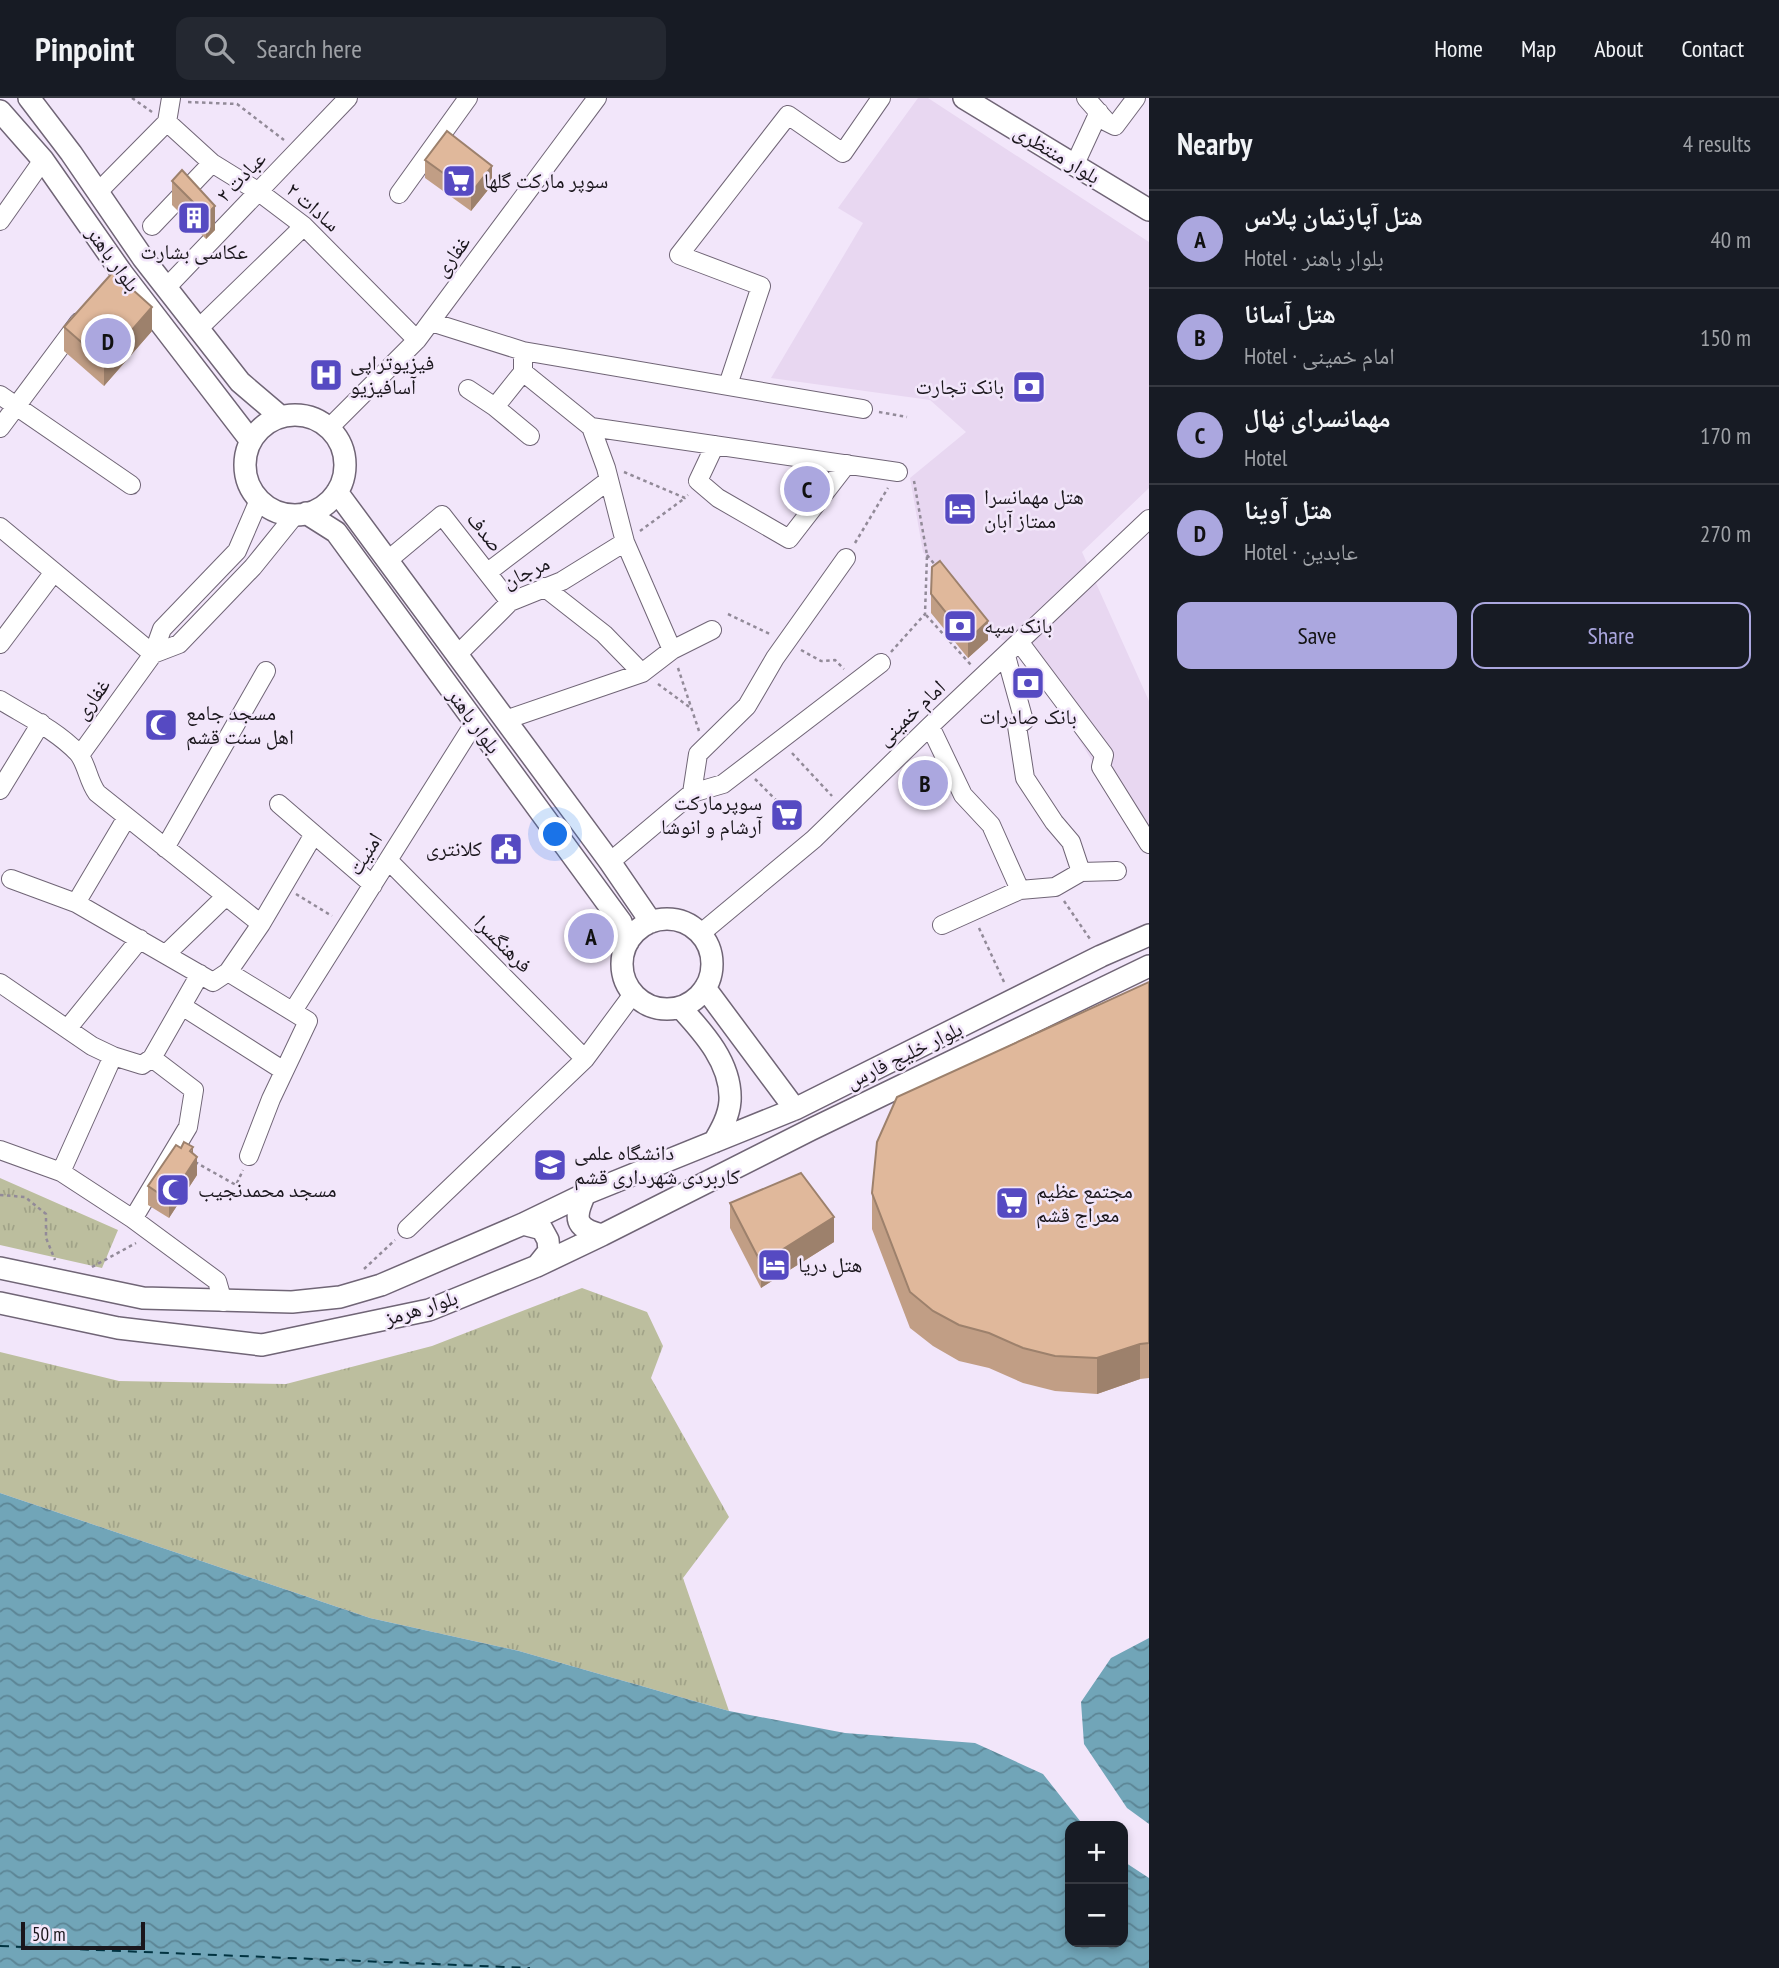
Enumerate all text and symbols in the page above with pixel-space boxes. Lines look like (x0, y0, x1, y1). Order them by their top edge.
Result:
search box (176, 17, 666, 80)
text: Pinpoint (35, 27, 134, 70)
icon: search (200, 29, 238, 67)
text: Search here (256, 32, 362, 65)
text: Home (1434, 33, 1483, 64)
text: Map (1521, 33, 1556, 64)
text: About (1594, 33, 1643, 64)
text: Contact (1681, 33, 1744, 64)
street label: بلوار منتظری (1009, 117, 1105, 190)
text: Nearby (1177, 124, 1252, 163)
text: 4 results (1683, 129, 1751, 158)
street label: عبادت ۲ (210, 145, 272, 208)
supermarket icon: سوپر مارکت گلها (440, 162, 478, 200)
place label: سوپر مارکت گلها (484, 167, 608, 194)
street label: سادات ۲ (281, 176, 346, 237)
building icon: عکاسی بشارت (175, 199, 213, 237)
text: هتل آپارتمان پلاس (1244, 199, 1423, 232)
street label: بلوار باهنر (80, 220, 146, 297)
text: A (1194, 225, 1206, 254)
text: 40 m (1710, 225, 1751, 254)
street label: غفاری (427, 229, 476, 282)
place label: عکاسی بشارت (140, 238, 248, 265)
text: Hotel · بلوار باهنر (1244, 243, 1384, 272)
text: هتل آسانا (1244, 297, 1336, 330)
pin: D (85, 315, 131, 367)
text: B (1194, 323, 1206, 352)
text: 150 m (1700, 323, 1751, 352)
text: Hotel · امام خمینی (1244, 341, 1395, 370)
place label: فیزیوتراپی آسافیزیو (350, 349, 434, 400)
hospital icon: فیزیوتراپی آسافیزیو (307, 356, 345, 394)
bank icon: بانک تجارت (1010, 368, 1048, 406)
place label: بانک تجارت (916, 373, 1004, 400)
text: مهمانسرای نهال (1244, 401, 1391, 434)
text: C (1195, 421, 1205, 450)
text: 170 m (1700, 421, 1751, 450)
text: Hotel (1244, 443, 1287, 472)
pin: C (784, 463, 830, 515)
place label: هتل مهمانسرا ممتاز آبان (984, 483, 1084, 534)
hotel icon: هتل مهمانسرا ممتاز آبان (941, 490, 979, 528)
text: هتل آوینا (1244, 493, 1332, 526)
street label: صدف (461, 506, 510, 557)
text: D (1194, 519, 1206, 548)
text: 270 m (1700, 519, 1751, 548)
text: Hotel · عابدین (1244, 537, 1358, 566)
street label: مرجان (498, 549, 554, 594)
button: Save (1177, 602, 1457, 669)
button: Share (1471, 602, 1751, 669)
bank icon: بانک سپه (941, 607, 979, 645)
place label: بانک سپه (984, 612, 1052, 639)
bank icon: بانک صادرات (1009, 664, 1047, 702)
street label: غفاری (67, 672, 116, 725)
street label: امام خمینی (870, 674, 952, 752)
street label: بلوار باهنر (441, 682, 507, 759)
place label: مسجد جامع اهل سنت قشم (186, 699, 294, 751)
place label: بانک صادرات (979, 703, 1077, 730)
mosque icon: مسجد جامع اهل سنت قشم (142, 706, 180, 744)
pin: B (902, 757, 948, 809)
place label: سوپرمارکت آرشام و انوشا (661, 789, 763, 841)
supermarket icon: سوپرمارکت آرشام و انوشا (768, 796, 806, 834)
your location (538, 817, 572, 851)
street label: امنیت (341, 827, 388, 880)
public building icon: کلانتری (487, 830, 525, 868)
place label: کلانتری (426, 835, 482, 862)
street label: فرهنگسرا (469, 909, 538, 978)
pin: A (568, 910, 614, 962)
street label: بلوار خلیج فارس (841, 1015, 966, 1094)
place label: دانشگاه علمی کاربردی شهرداری قشم (574, 1139, 740, 1191)
school or university icon: دانشگاه علمی کاربردی شهرداری قشم (531, 1146, 569, 1184)
mosque icon: مسجد محمدنجیب (154, 1171, 192, 1209)
place label: مسجد محمدنجیب (198, 1176, 337, 1203)
place label: مجتمع عظیم معراج قشم (1036, 1177, 1133, 1229)
supermarket icon: مجتمع عظیم معراج قشم (993, 1184, 1031, 1222)
hotel icon: هتل دریا (755, 1246, 793, 1284)
place label: هتل دریا (798, 1251, 862, 1278)
street label: بلوار هرمز (380, 1284, 461, 1332)
map controls (1065, 1821, 1128, 1947)
button: + (1065, 1821, 1128, 1884)
button: − (1065, 1884, 1128, 1947)
scale bar (21, 1919, 145, 1951)
text: 50 m (32, 1922, 66, 1946)

